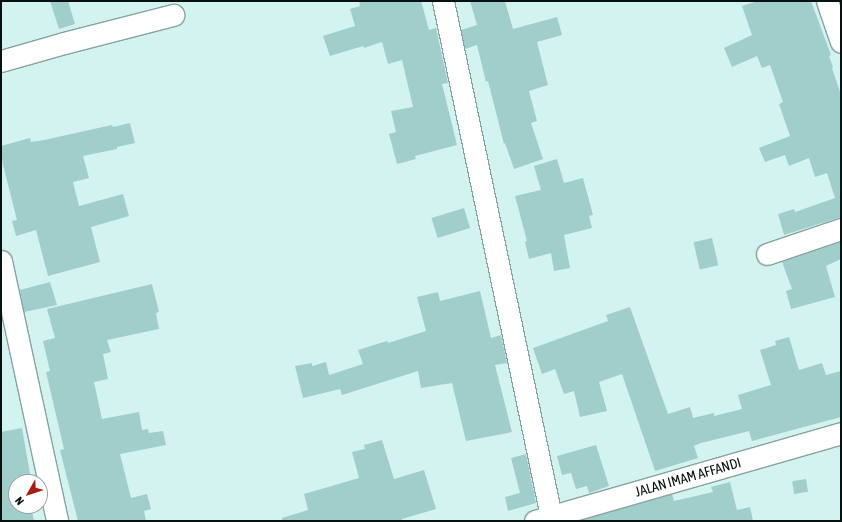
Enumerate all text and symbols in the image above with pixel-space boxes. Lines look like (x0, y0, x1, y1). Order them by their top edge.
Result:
street label: JALAN IMAM AFFANDI (633, 454, 743, 500)
north arrow (8, 474, 48, 514)
text: N (13, 495, 26, 507)

